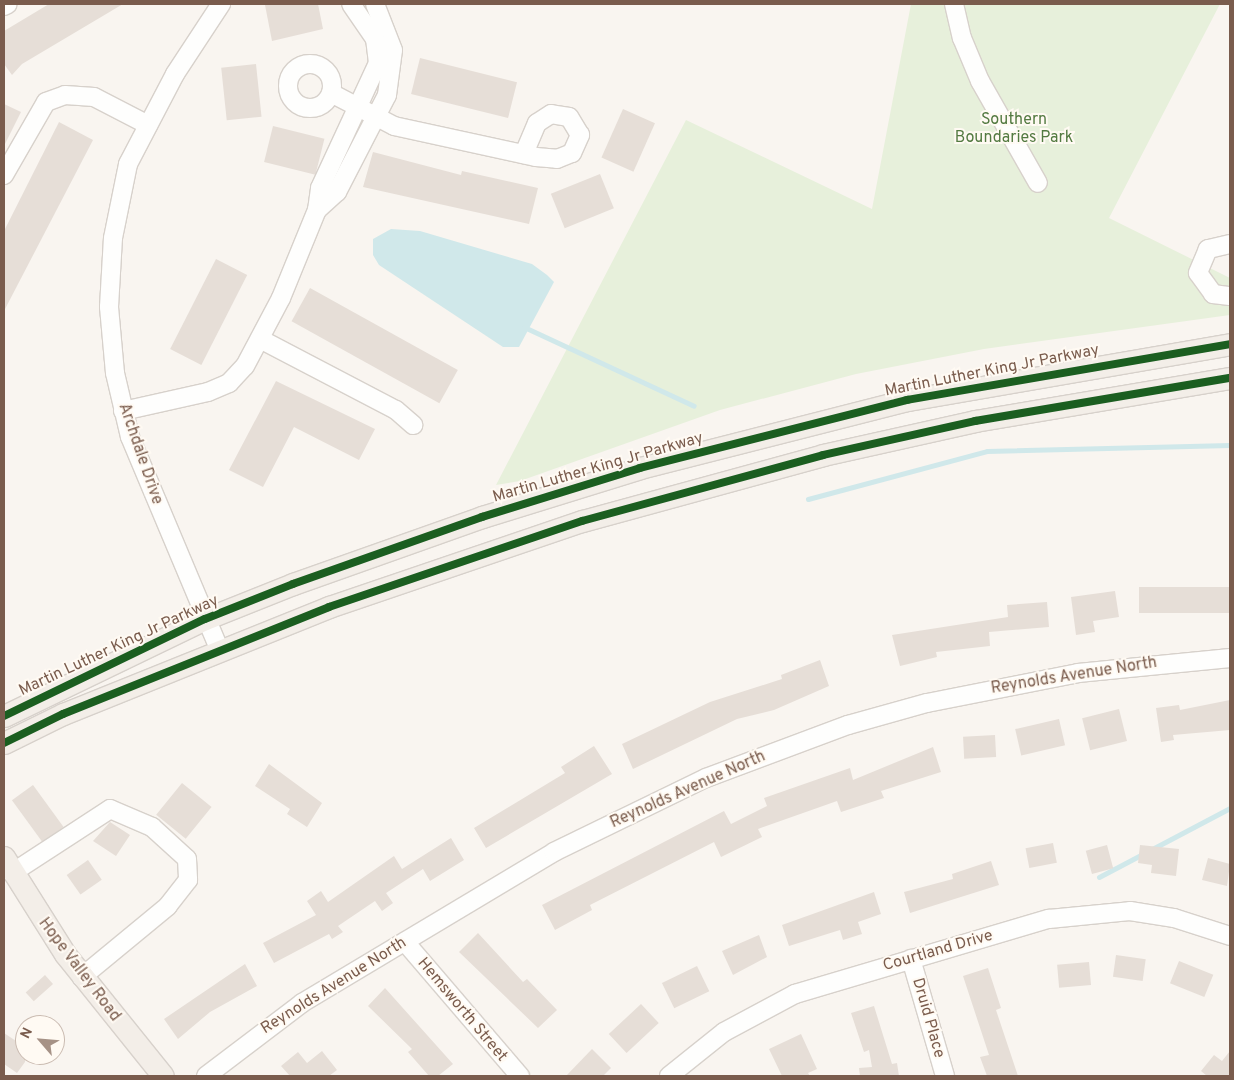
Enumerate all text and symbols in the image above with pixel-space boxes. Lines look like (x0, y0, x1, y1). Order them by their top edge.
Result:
park label: Southern Boundaries Park (955, 110, 1073, 148)
street label: Martin Luther King Jr Parkway (883, 341, 1101, 401)
street label: Archdale Drive (114, 401, 166, 507)
street label: Martin Luther King Jr Parkway (491, 429, 705, 507)
street label: Martin Luther King Jr Parkway (16, 591, 222, 701)
street label: Reynolds Avenue North (989, 653, 1159, 699)
street label: Reynolds Avenue North (607, 747, 769, 833)
street label: Hope Valley Road (34, 914, 124, 1026)
street label: Courtland Drive (881, 926, 995, 976)
street label: Reynolds Avenue North (257, 933, 411, 1039)
street label: Hemsworth Street (413, 954, 511, 1066)
street label: Druid Place (907, 976, 949, 1060)
north arrow (15, 1015, 65, 1065)
text: N (17, 1025, 37, 1042)

